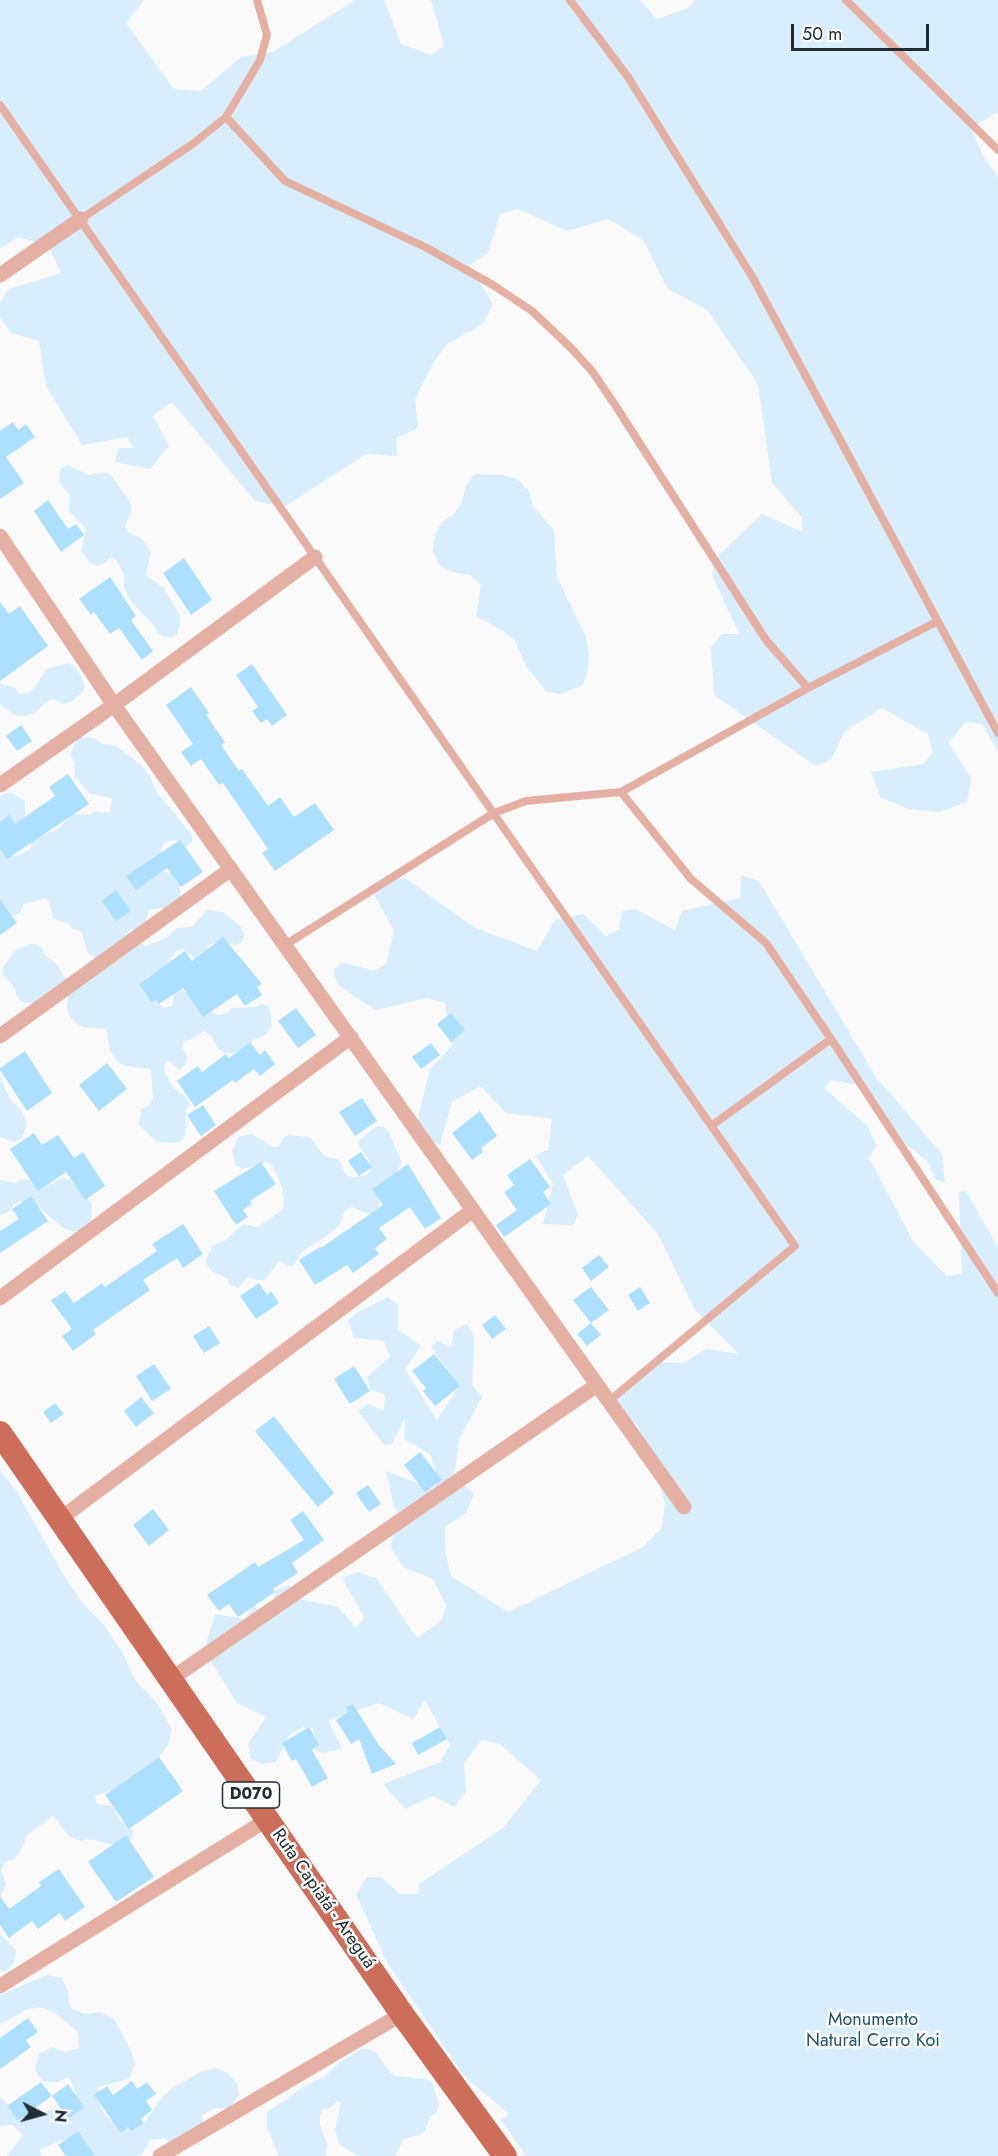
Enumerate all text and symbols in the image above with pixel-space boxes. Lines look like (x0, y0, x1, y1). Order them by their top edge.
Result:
scale bar (794, 12, 932, 50)
text: 50 m (802, 21, 842, 47)
road number: D070 (222, 1782, 280, 1808)
street label: Ruta Capiatá - Areguá (267, 1825, 379, 1973)
park label: Monumento Natural Cerro Koi (806, 2010, 940, 2052)
north arrow (12, 2084, 72, 2144)
text: N (48, 2108, 73, 2123)

